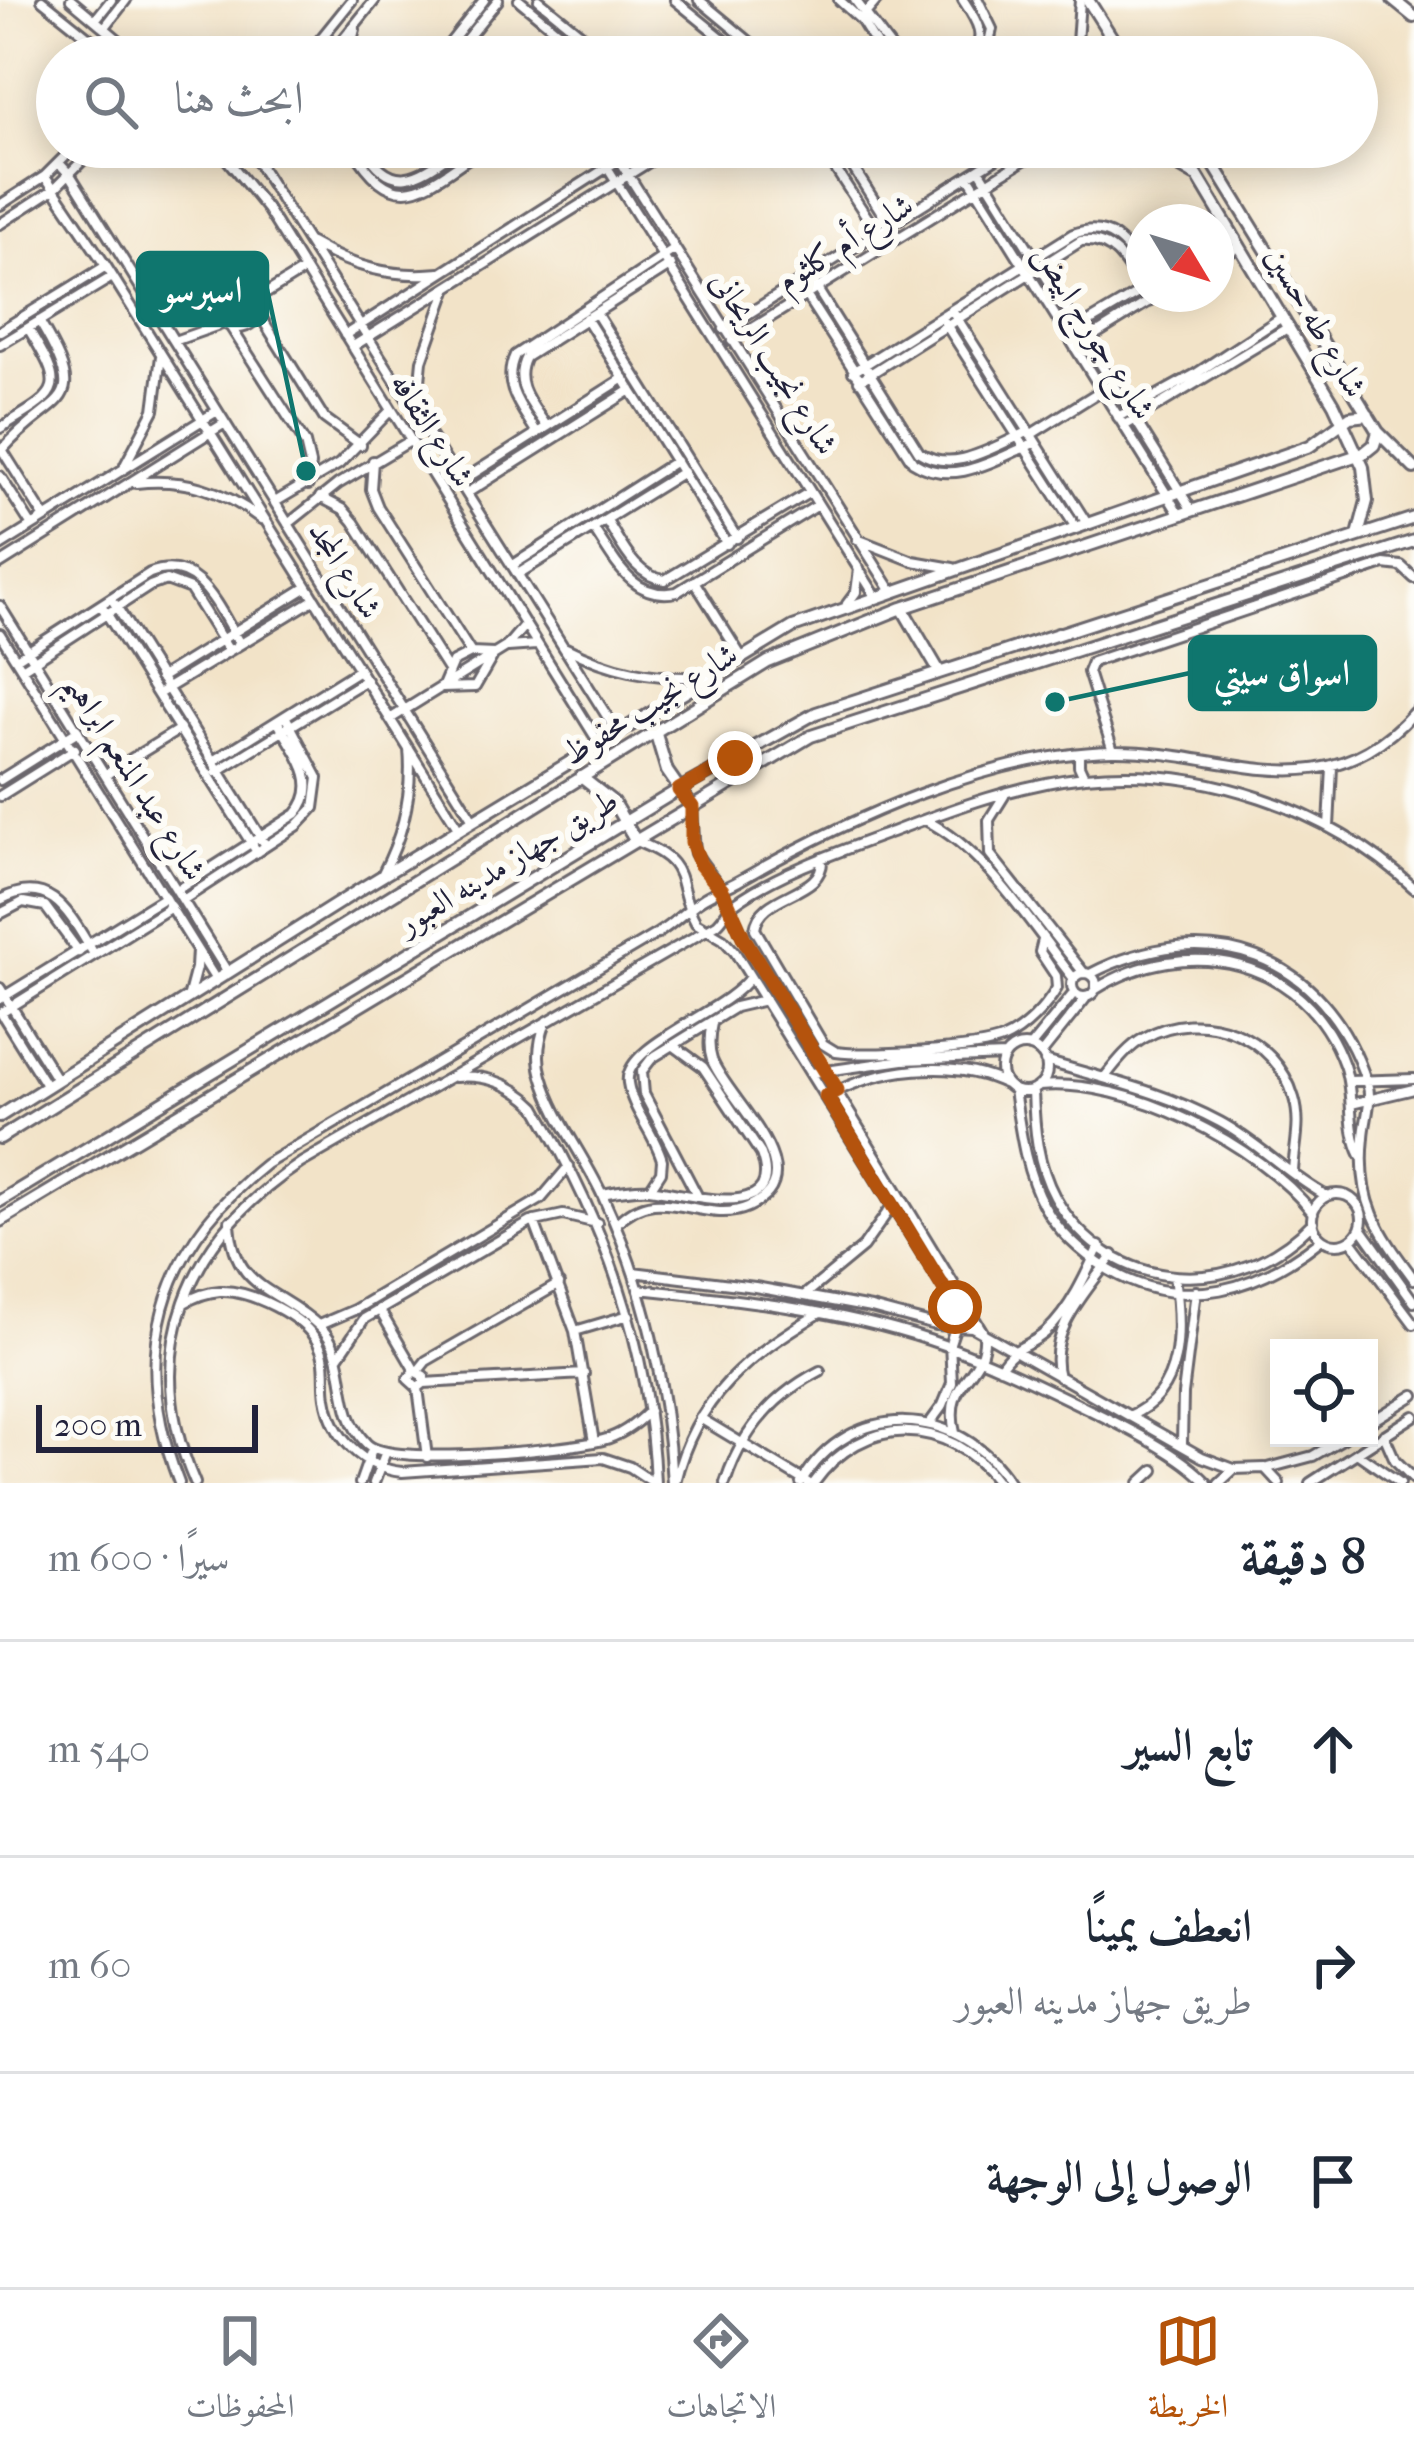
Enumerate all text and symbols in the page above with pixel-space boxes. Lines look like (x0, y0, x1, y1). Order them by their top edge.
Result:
search box (36, 36, 1378, 168)
icon: search (78, 69, 144, 135)
text: ابحث هنا (174, 72, 304, 125)
street label: شارع أم كلثوم (767, 181, 925, 308)
north arrow (1126, 204, 1234, 312)
street label: شارع جورج ابيض (1017, 237, 1163, 432)
street label: شارع طه حسين (1250, 239, 1375, 409)
callout: اسبرسو (138, 253, 267, 325)
street label: شارع نجيب الريحانى (695, 264, 846, 466)
text: اسبرسو (158, 269, 242, 313)
street label: شارع الثقافه (375, 366, 482, 499)
street label: شارع المجد (293, 514, 390, 630)
street label: شارع نجيب محفوظ (555, 635, 749, 780)
callout: اسواق سيتي (1190, 637, 1375, 709)
text: اسواق سيتي (1214, 652, 1350, 706)
street label: شارع عبد المنعم ابراهيم (45, 666, 214, 894)
route end (708, 731, 762, 785)
street label: طريق جهاز مدينه العبور (388, 781, 626, 946)
route start (928, 1280, 982, 1334)
map controls (1270, 1339, 1378, 1447)
button: locate (1270, 1339, 1378, 1447)
scale bar (36, 1399, 258, 1452)
text: 200 m (54, 1406, 142, 1445)
text: 8 دقيقة (1240, 1527, 1366, 1587)
text: سيرًا · 600 m (48, 1535, 230, 1581)
icon: ahead (1300, 1716, 1366, 1782)
text: تابع السير (1125, 1719, 1252, 1772)
text: 540 m (48, 1726, 150, 1772)
text: انعطف يمينًا (1086, 1900, 1252, 1953)
icon: right (1300, 1932, 1366, 1998)
text: 60 m (48, 1942, 131, 1988)
text: طريق جهاز مدينه العبور (956, 1978, 1252, 2024)
icon: arrive (1300, 2148, 1366, 2214)
text: الوصول إلى الوجهة (986, 2151, 1252, 2204)
tab: المحفوظات (186, 2308, 295, 2438)
tab: الاتجاهات (666, 2308, 776, 2438)
tab: الخريطة (1148, 2308, 1228, 2438)

